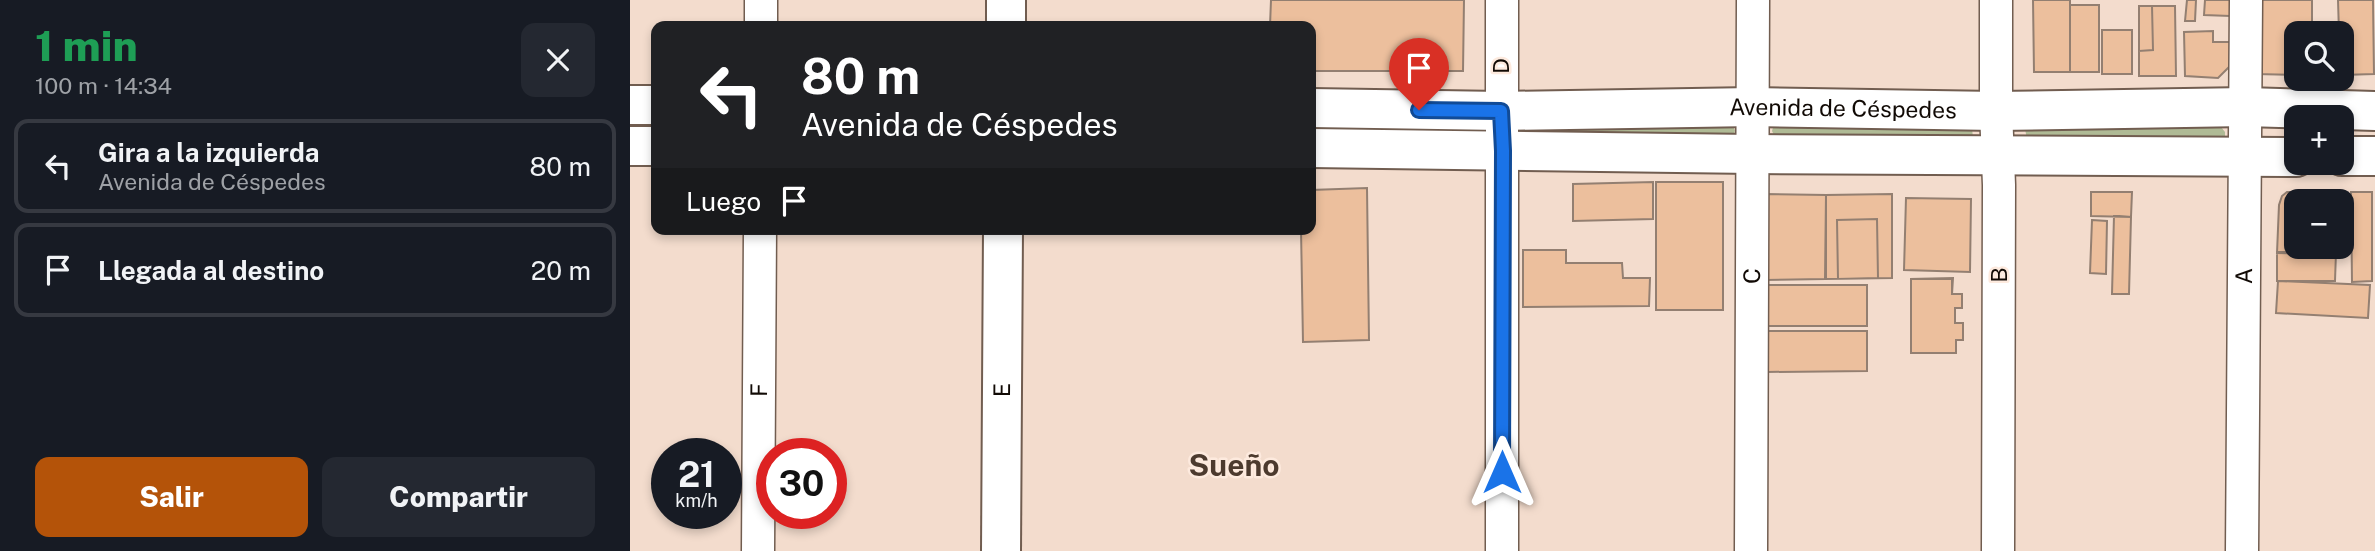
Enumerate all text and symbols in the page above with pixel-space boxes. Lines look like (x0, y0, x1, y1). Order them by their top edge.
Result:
text: 1 min (35, 21, 138, 70)
map controls (2284, 21, 2354, 259)
button: search (2284, 21, 2354, 91)
button: close (521, 23, 595, 97)
pin (1389, 38, 1449, 110)
text: 80 m (801, 47, 920, 105)
icon: left (686, 49, 777, 140)
icon: arrive (1400, 49, 1438, 87)
street label: D (1487, 58, 1514, 74)
text: 100 m · 14:34 (35, 72, 172, 99)
street label: Avenida de Céspedes (1729, 93, 1957, 123)
button: + (2284, 105, 2354, 175)
text: Avenida de Céspedes (801, 106, 1118, 143)
text: Gira a la izquierda (98, 137, 320, 168)
icon: left (39, 147, 77, 185)
text: 80 m (530, 151, 591, 182)
text: Avenida de Céspedes (98, 168, 326, 195)
icon: arrive (775, 182, 813, 220)
text: Luego (686, 186, 761, 217)
button: − (2284, 189, 2354, 259)
icon: arrive (39, 251, 77, 289)
text: Llegada al destino (98, 255, 324, 286)
text: 20 m (531, 255, 591, 286)
street label: B (1985, 267, 2012, 283)
street label: C (1738, 268, 1765, 284)
street label: A (2230, 268, 2257, 284)
street label: F (745, 383, 772, 397)
street label: E (988, 383, 1015, 397)
position arrow (1465, 435, 1539, 509)
speed limit sign: 30 (756, 438, 847, 529)
district label: Sueño (1189, 447, 1279, 483)
text: 21 (678, 454, 715, 495)
button: Salir (35, 457, 308, 537)
button: Compartir (322, 457, 595, 537)
text: km/h (675, 490, 718, 511)

